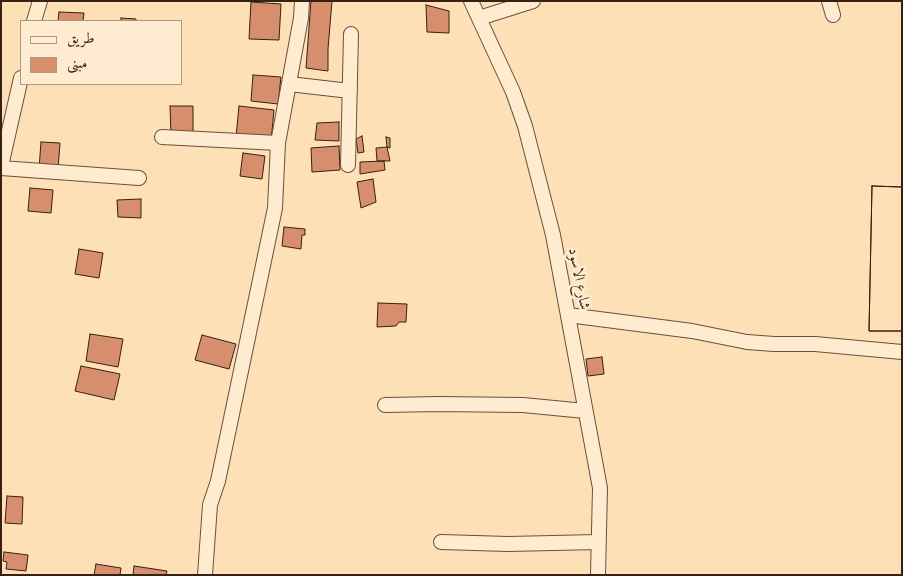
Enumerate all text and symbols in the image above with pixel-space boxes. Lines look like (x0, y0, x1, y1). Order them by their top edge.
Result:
legend (20, 20, 182, 85)
text: طريق (67, 29, 94, 48)
text: مبنى (67, 54, 87, 73)
street label: شارع الاسود (563, 247, 593, 311)

